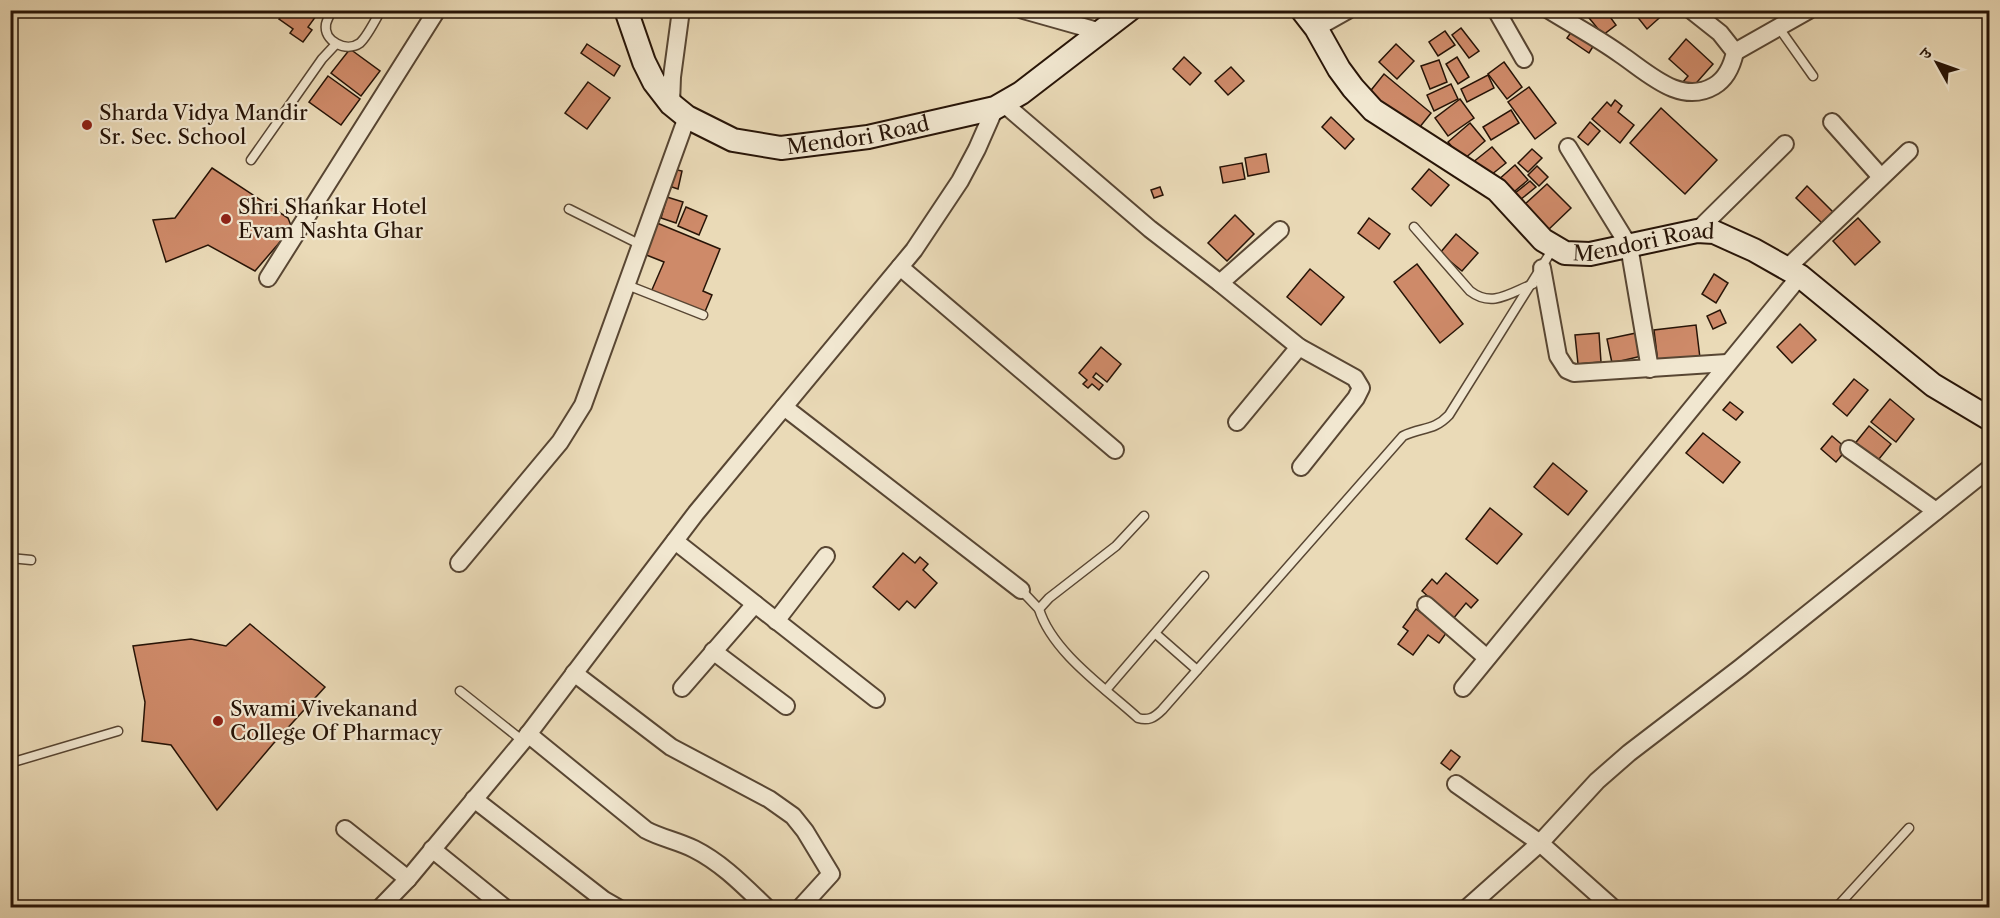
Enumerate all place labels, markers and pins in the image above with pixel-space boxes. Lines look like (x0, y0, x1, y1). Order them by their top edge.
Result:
place label: Sharda Vidya Mandir Sr. Sec. School (99, 100, 308, 149)
marker: Sharda Vidya Mandir Sr. Sec. School (80, 118, 94, 132)
place label: Shri Shankar Hotel Evam Nashta Ghar (238, 194, 427, 243)
marker: Shri Shankar Hotel Evam Nashta Ghar (219, 212, 233, 226)
place label: Swami Vivekanand College Of Pharmacy (230, 696, 442, 745)
marker: Swami Vivekanand College Of Pharmacy (211, 714, 225, 728)

